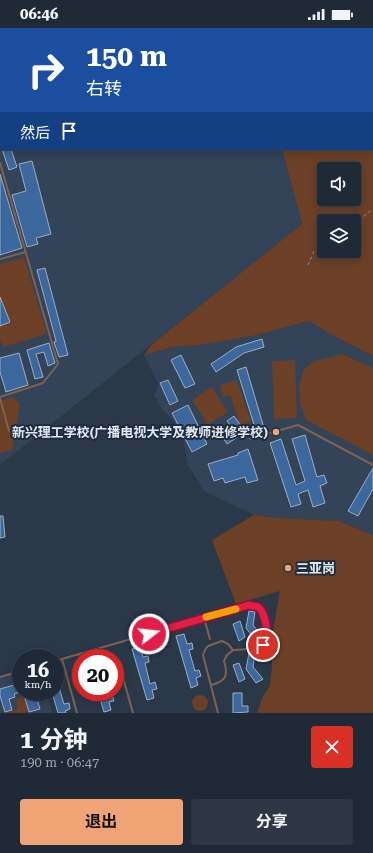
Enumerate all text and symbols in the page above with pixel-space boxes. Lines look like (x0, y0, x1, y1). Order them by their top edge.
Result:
text: 06:46 (20, 5, 58, 23)
text: 150 m (86, 40, 167, 73)
icon: right (20, 44, 72, 96)
text: 右转 (86, 78, 122, 99)
icon: arrive (58, 120, 80, 142)
text: 然后 (20, 124, 50, 142)
map controls (317, 162, 361, 258)
button: sound (317, 162, 361, 206)
button: layers (317, 214, 361, 258)
place label: 新兴理工学校(广播电视大学及教师进修学校) (12, 425, 268, 440)
marker: 新兴理工学校(广播电视大学及教师进修学校) (271, 427, 281, 437)
place label: 三亚岗 (296, 561, 335, 576)
marker: 三亚岗 (283, 563, 293, 573)
position arrow (128, 613, 170, 655)
pin (246, 628, 280, 662)
icon: arrive (252, 634, 274, 656)
speed limit sign: 20 (72, 649, 124, 701)
text: 16 (27, 658, 49, 682)
text: km/h (25, 679, 51, 690)
text: 1 分钟 (20, 726, 88, 754)
button: close (311, 726, 353, 768)
text: 190 m · 06:47 (20, 755, 99, 770)
button: 退出 (20, 799, 183, 845)
button: 分享 (191, 799, 353, 845)

